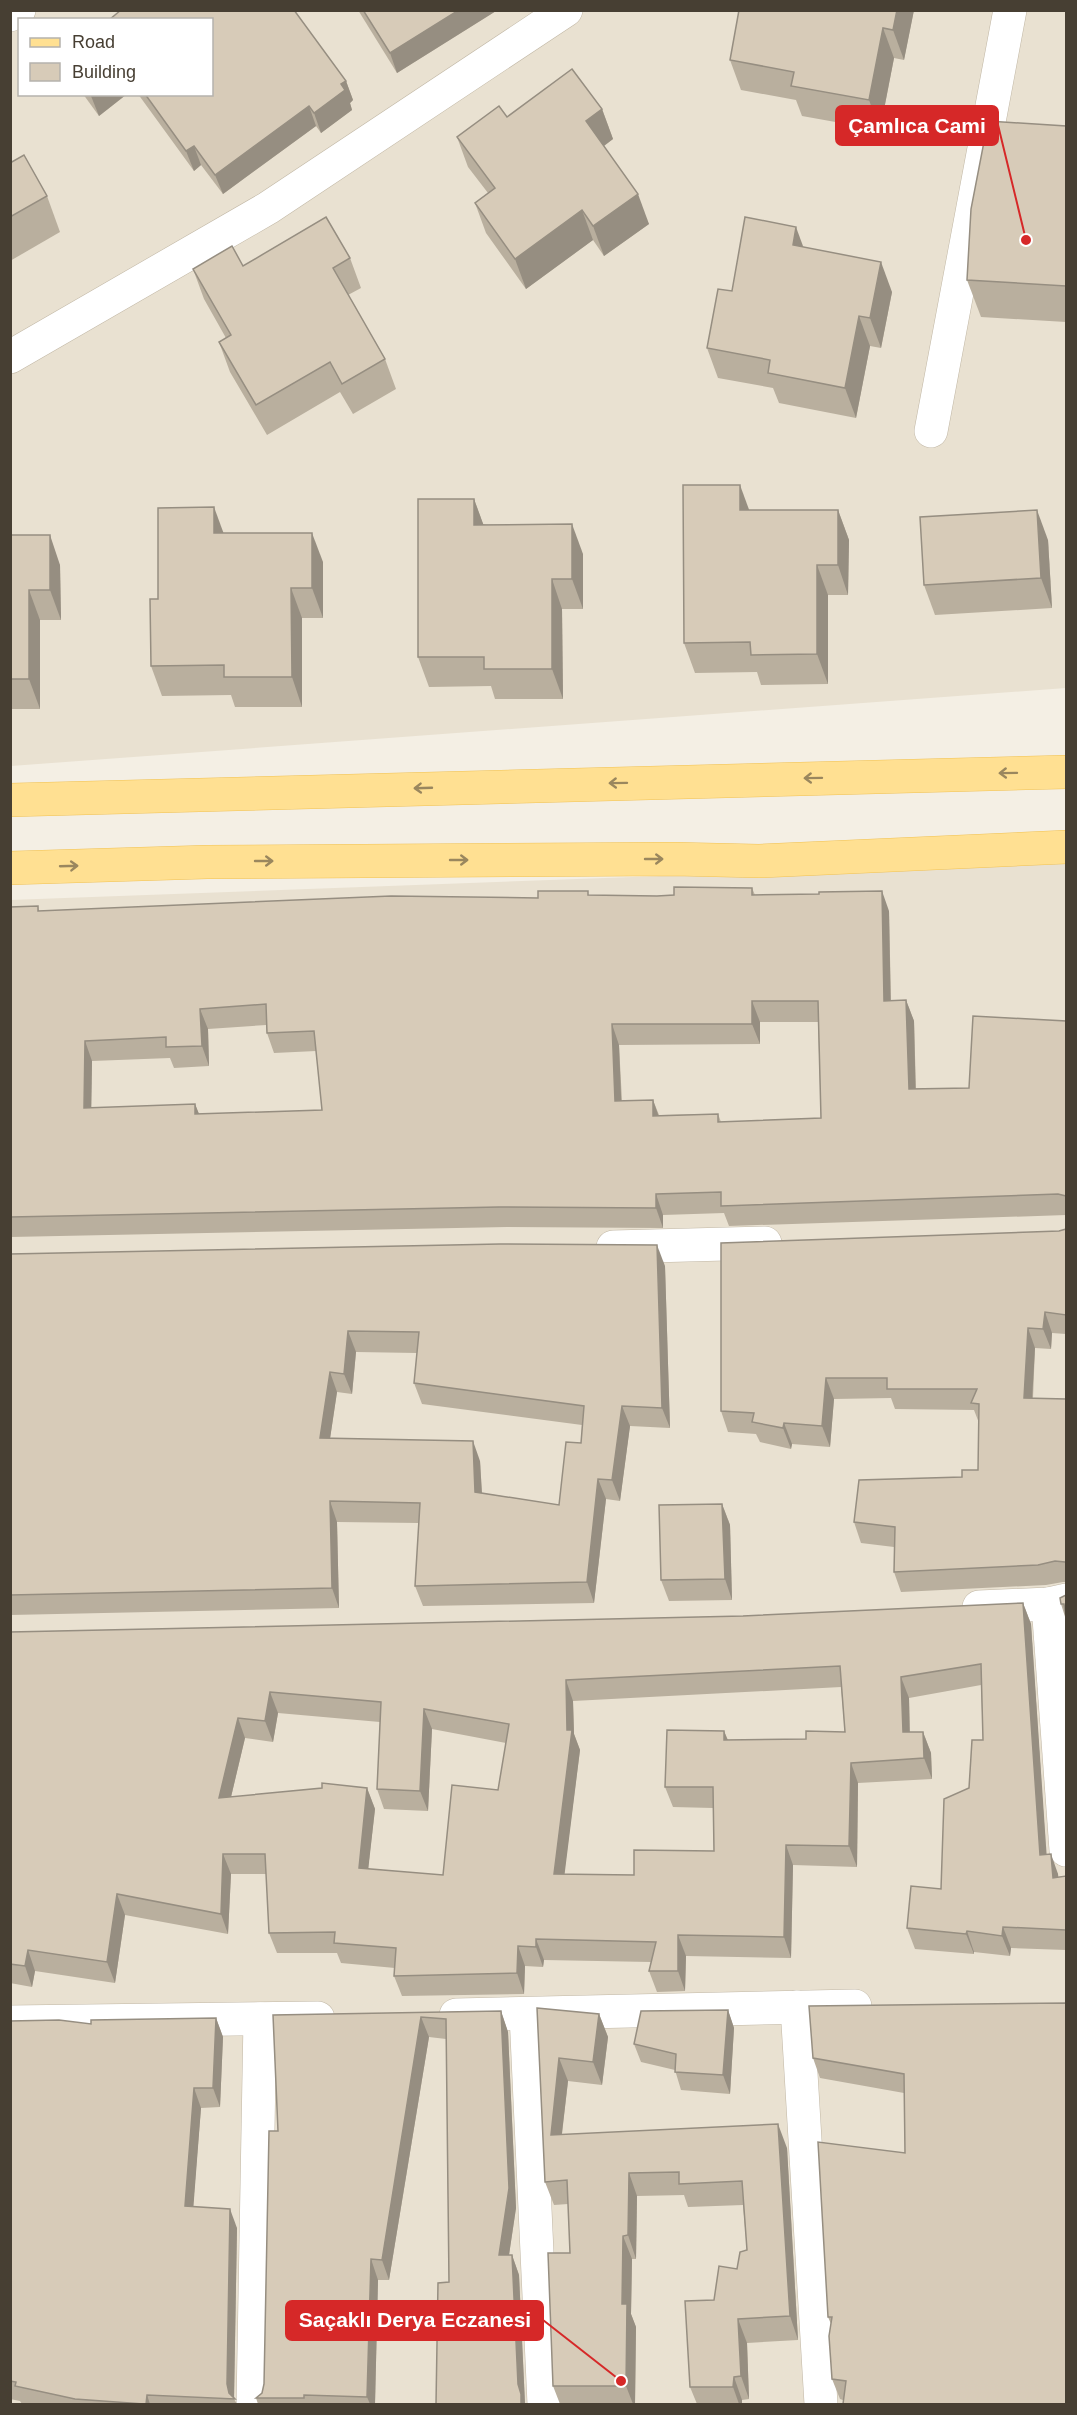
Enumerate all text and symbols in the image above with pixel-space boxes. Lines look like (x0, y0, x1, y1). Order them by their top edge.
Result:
legend (18, 18, 213, 96)
text: Road (72, 32, 115, 52)
text: Building (72, 62, 136, 82)
callout: Çamlıca Cami (836, 106, 998, 145)
text: Çamlıca Cami (848, 114, 986, 137)
one-way arrow (999, 767, 1019, 779)
one-way arrow (804, 772, 824, 784)
one-way arrow (609, 777, 629, 788)
one-way arrow (414, 782, 434, 794)
one-way arrow (643, 853, 663, 865)
one-way arrow (448, 854, 468, 866)
one-way arrow (253, 855, 273, 867)
one-way arrow (58, 860, 78, 872)
callout: Saçaklı Derya Eczanesi (286, 2301, 543, 2340)
text: Saçaklı Derya Eczanesi (299, 2308, 531, 2331)

